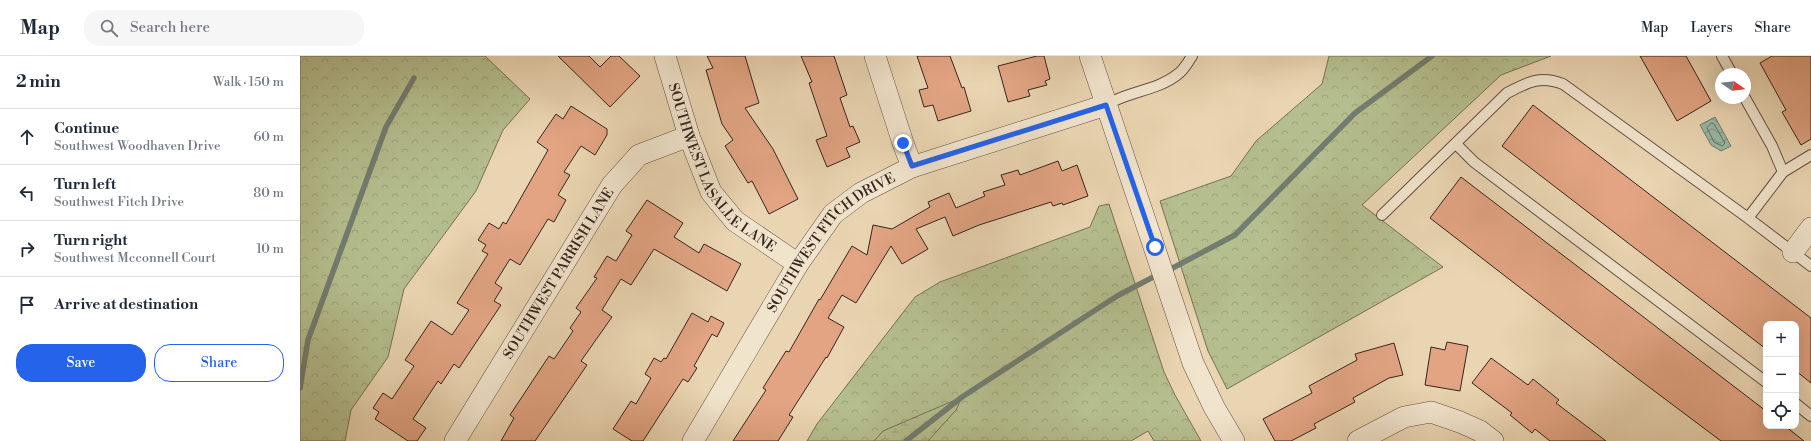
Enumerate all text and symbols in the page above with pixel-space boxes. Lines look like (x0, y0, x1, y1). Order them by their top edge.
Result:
search box (84, 10, 364, 46)
text: Map (20, 16, 60, 40)
icon: search (98, 17, 120, 39)
text: Search here (130, 18, 210, 37)
text: Map (1641, 19, 1668, 37)
text: Layers (1690, 19, 1733, 37)
text: Share (1755, 19, 1791, 37)
north arrow (1715, 68, 1751, 104)
text: 2 min (16, 71, 61, 93)
text: Walk · 150 m (213, 74, 284, 90)
street label: SOUTHWEST LASALLE LANE (664, 81, 779, 256)
text: Continue (54, 119, 119, 138)
icon: ahead (16, 126, 38, 148)
text: 60 m (253, 129, 284, 145)
route end (894, 134, 912, 152)
text: Southwest Woodhaven Drive (54, 138, 221, 154)
street label: SOUTHWEST FITCH DRIVE (763, 169, 898, 316)
text: Turn left (54, 175, 116, 194)
icon: left (16, 182, 38, 204)
text: 80 m (253, 185, 284, 201)
street label: SOUTHWEST PARRISH LANE (499, 185, 618, 363)
text: Southwest Fitch Drive (54, 194, 184, 210)
text: Turn right (54, 231, 128, 250)
icon: right (16, 238, 38, 260)
route start (1146, 238, 1164, 256)
text: 10 m (256, 241, 284, 257)
text: Southwest Mcconnell Court (54, 250, 216, 266)
icon: arrive (16, 294, 38, 316)
text: Arrive at destination (54, 295, 198, 314)
map controls (1763, 321, 1799, 429)
button: + (1763, 321, 1799, 357)
button: Save (16, 344, 146, 382)
button: Share (154, 344, 284, 382)
button: − (1763, 357, 1799, 393)
button: locate (1763, 393, 1799, 429)

